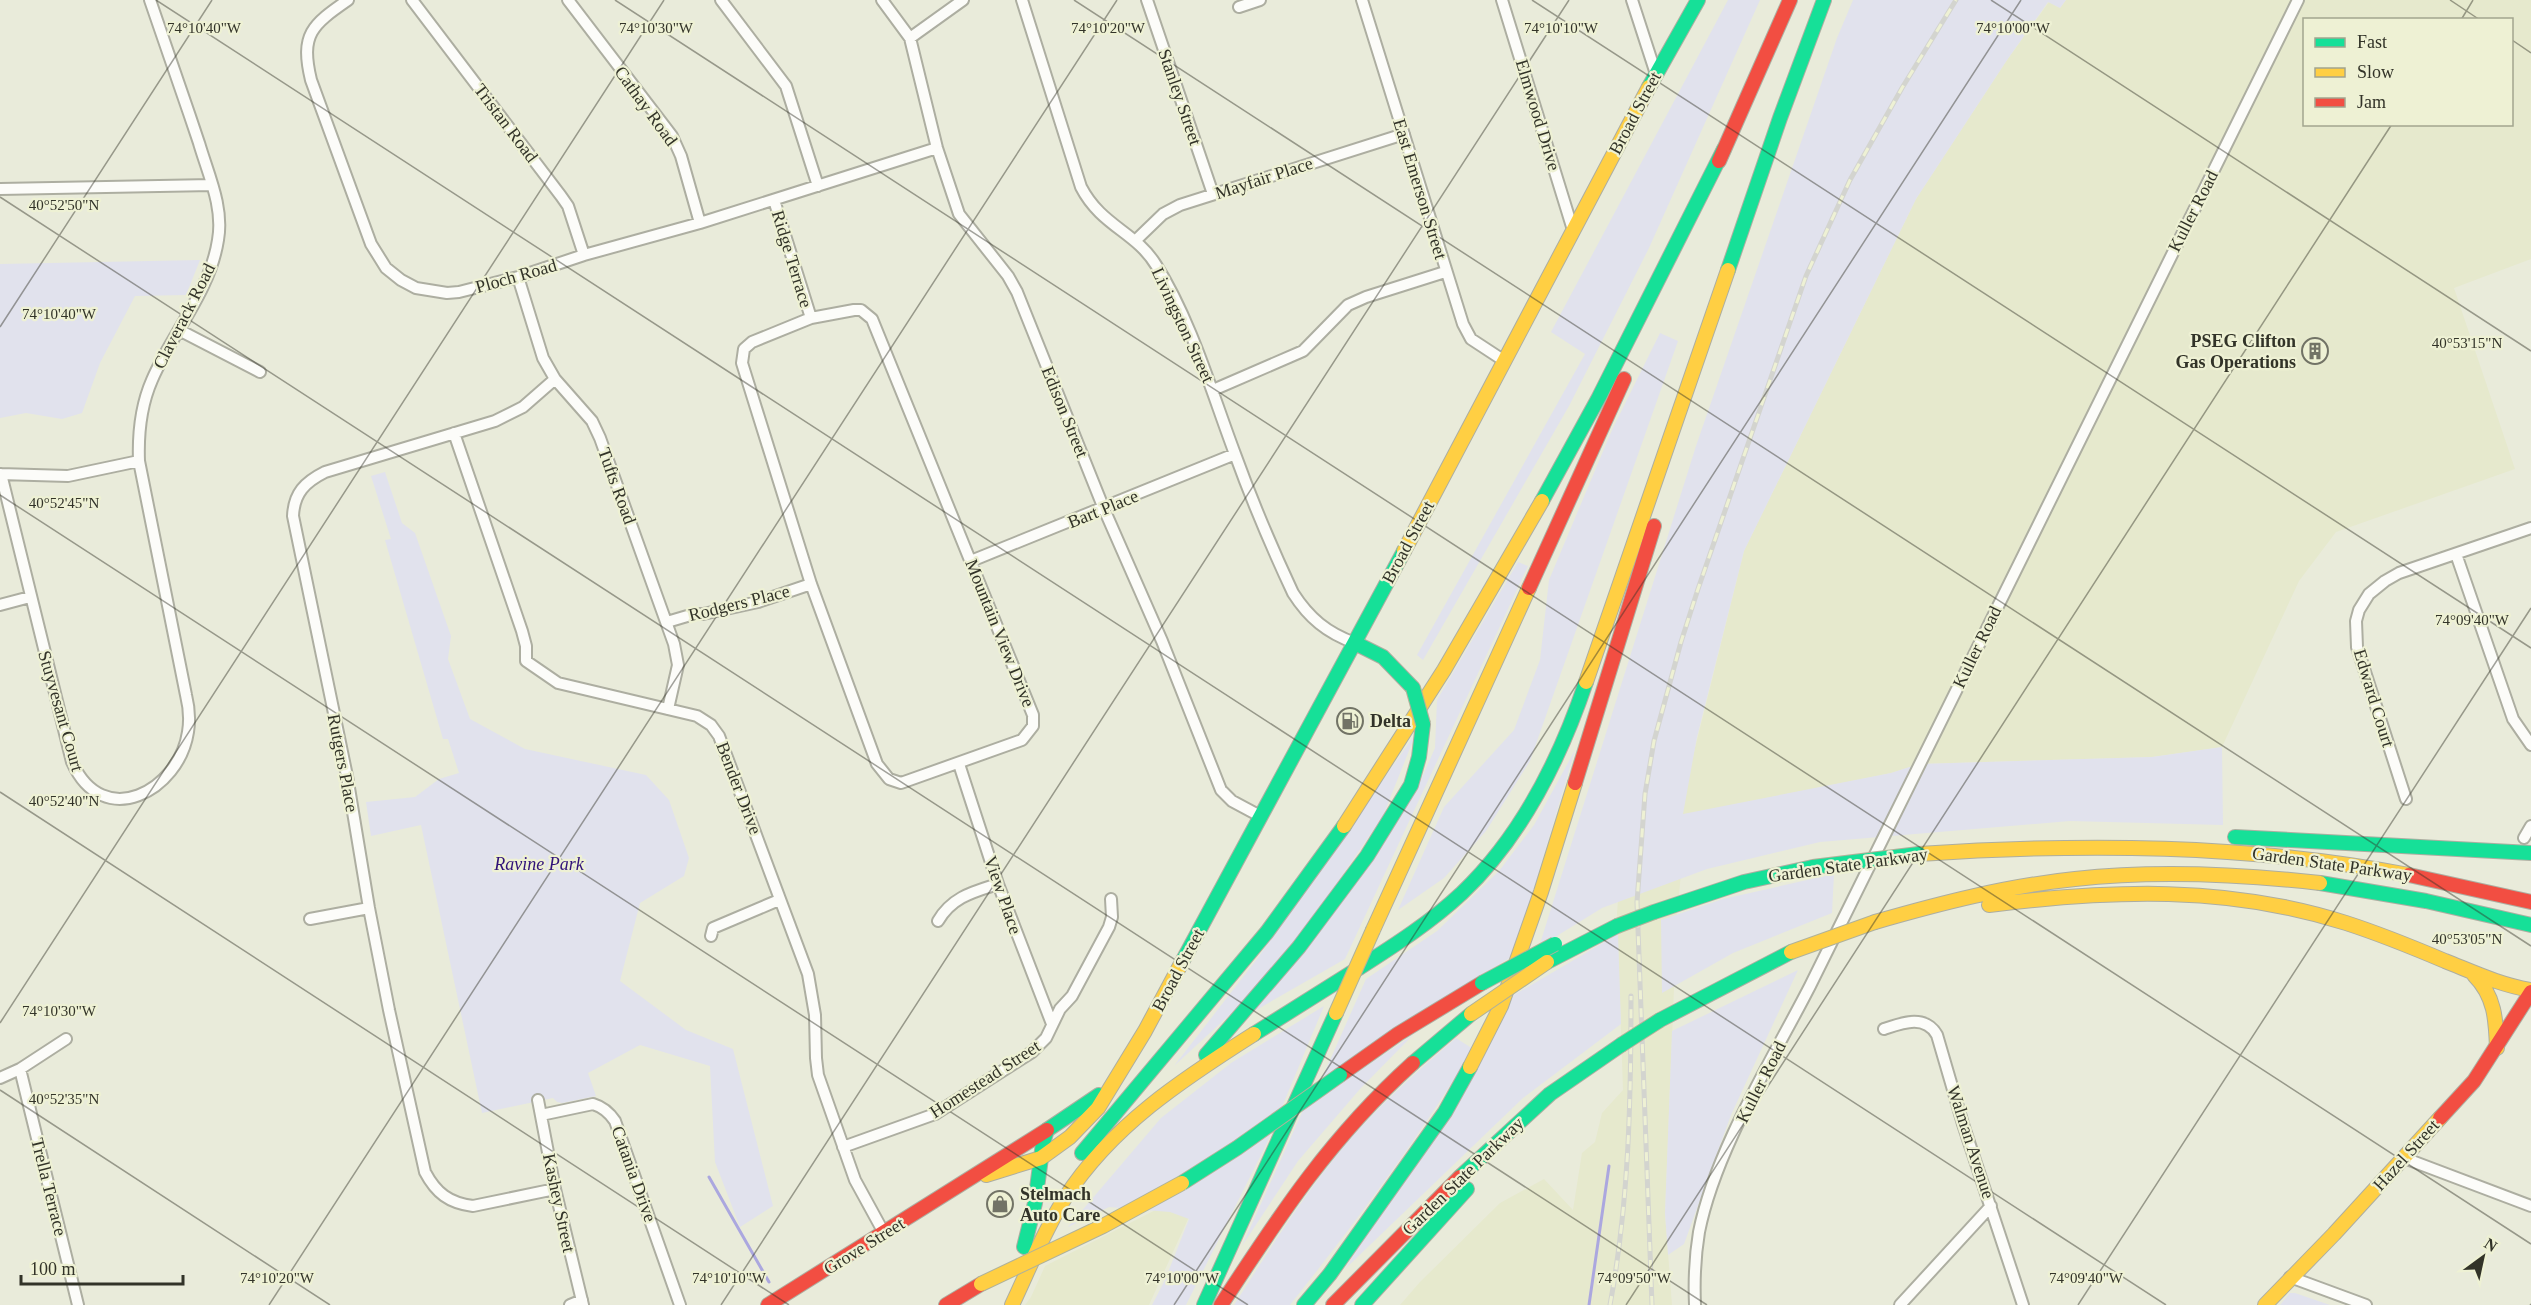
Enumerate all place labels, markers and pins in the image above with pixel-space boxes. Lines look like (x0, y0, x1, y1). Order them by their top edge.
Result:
place label: PSEG Clifton Gas Operations (2175, 331, 2296, 372)
building icon: PSEG Clifton Gas Operations (2300, 336, 2330, 366)
fuel station icon: Delta (1335, 706, 1365, 736)
place label: Delta (1370, 711, 1411, 731)
place label: Stelmach Auto Care (1020, 1184, 1100, 1225)
shop icon: Stelmach Auto Care (985, 1189, 1015, 1219)

